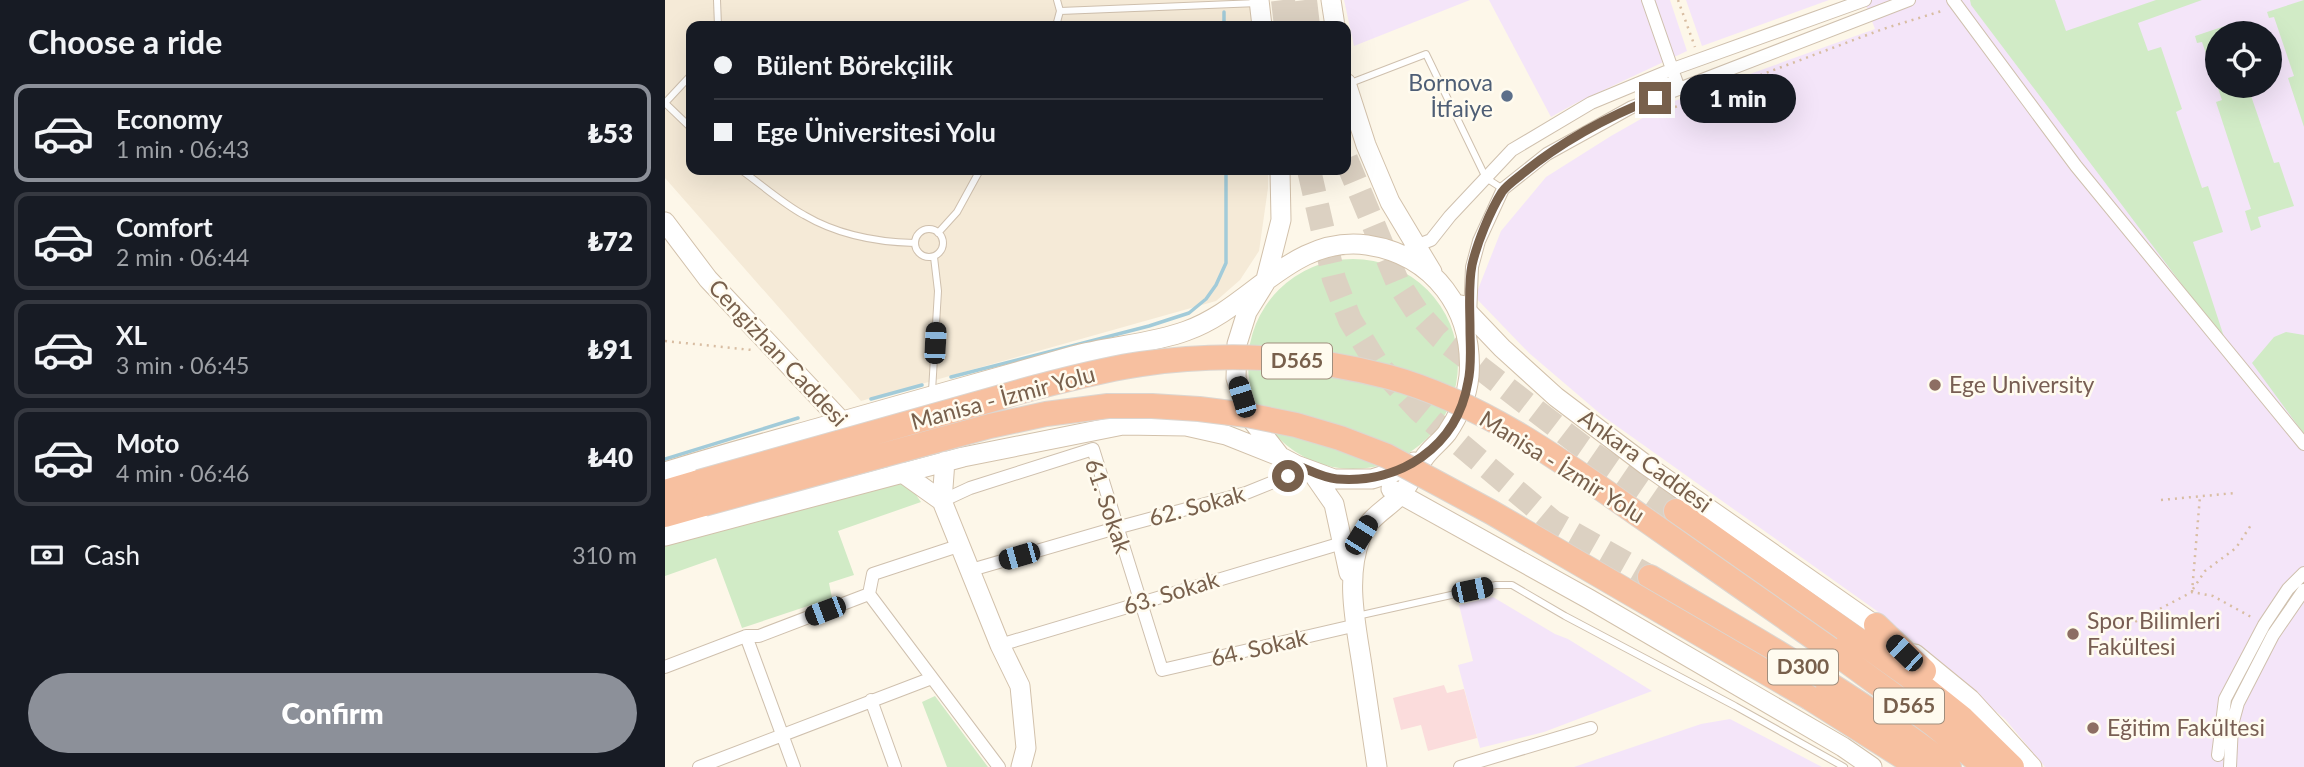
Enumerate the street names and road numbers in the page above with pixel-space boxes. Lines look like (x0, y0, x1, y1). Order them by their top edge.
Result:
street label: Cengizhan Caddesi (703, 273, 854, 432)
road number: D565 (1262, 344, 1332, 378)
street label: Manisa - İzmir Yolu (908, 359, 1098, 435)
street label: Ankara Caddesi (1574, 403, 1717, 518)
street label: Manisa - İzmir Yolu (1475, 404, 1650, 528)
street label: 61. Sokak (1080, 455, 1138, 557)
street label: 62. Sokak (1146, 479, 1248, 531)
street label: 63. Sokak (1120, 564, 1222, 620)
street label: 64. Sokak (1208, 622, 1310, 672)
road number: D300 (1768, 650, 1838, 684)
road number: D565 (1874, 688, 1944, 724)

